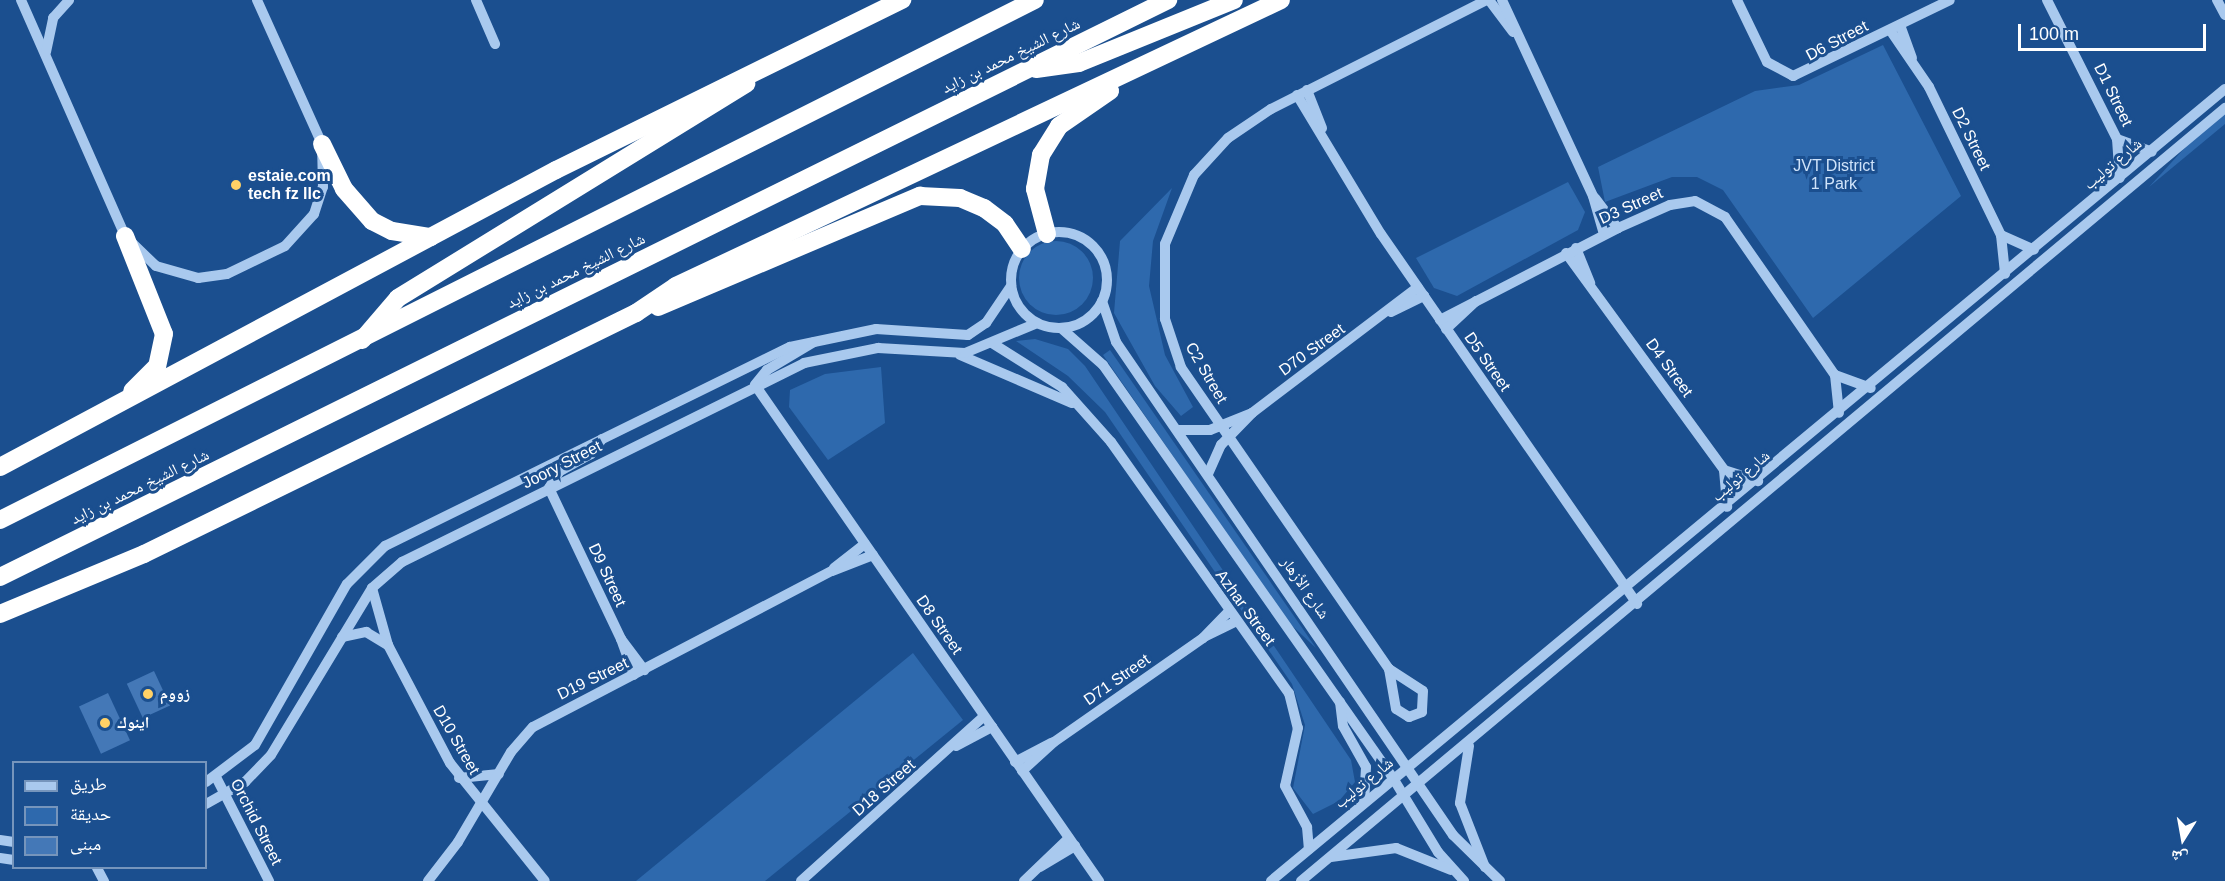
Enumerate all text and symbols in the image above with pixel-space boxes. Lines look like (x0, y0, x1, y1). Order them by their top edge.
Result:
scale bar (2021, 12, 2208, 50)
street label: شارع الشيخ محمد بن زايد (939, 14, 1083, 98)
street label: D6 Street (1803, 17, 1871, 65)
text: 100 m (2029, 24, 2079, 44)
street label: D1 Street (2090, 60, 2136, 130)
street label: D2 Street (1948, 104, 1994, 174)
street label: شارع توليب (2080, 134, 2146, 194)
park label: JVT District 1 Park (1793, 156, 1875, 194)
place label: estaie.com tech fz llc (248, 166, 331, 204)
marker: estaie.com tech fz llc (229, 178, 243, 192)
street label: D3 Street (1596, 183, 1666, 229)
street label: شارع الشيخ محمد بن زايد (504, 229, 648, 313)
street label: D70 Street (1275, 320, 1349, 380)
street label: D5 Street (1460, 329, 1514, 395)
street label: D4 Street (1641, 335, 1697, 401)
street label: C2 Street (1181, 339, 1231, 407)
street label: Joory Street (519, 437, 605, 493)
street label: شارع الشيخ محمد بن زايد (68, 445, 212, 529)
street label: شارع توليب (1708, 446, 1774, 506)
street label: D9 Street (584, 540, 630, 610)
street label: شارع الأزهار (1277, 553, 1333, 623)
street label: Azhar Street (1211, 566, 1279, 650)
street label: D8 Street (912, 592, 966, 658)
street label: D71 Street (1080, 650, 1154, 710)
street label: D19 Street (554, 654, 632, 704)
place label: زووم (160, 684, 190, 704)
marker: زووم (141, 687, 155, 701)
street label: D10 Street (429, 702, 483, 778)
place label: اينوك (117, 713, 149, 733)
marker: اينوك (98, 716, 112, 730)
street label: شارع توليب (1331, 753, 1397, 813)
street label: D18 Street (849, 756, 919, 820)
legend (12, 761, 207, 869)
text: طريق (70, 774, 107, 794)
street label: Orchid Street (226, 776, 286, 868)
text: حديقة (70, 804, 111, 824)
north arrow (2153, 809, 2213, 869)
text: مبنى (70, 834, 101, 854)
text: ش (2170, 847, 2189, 867)

